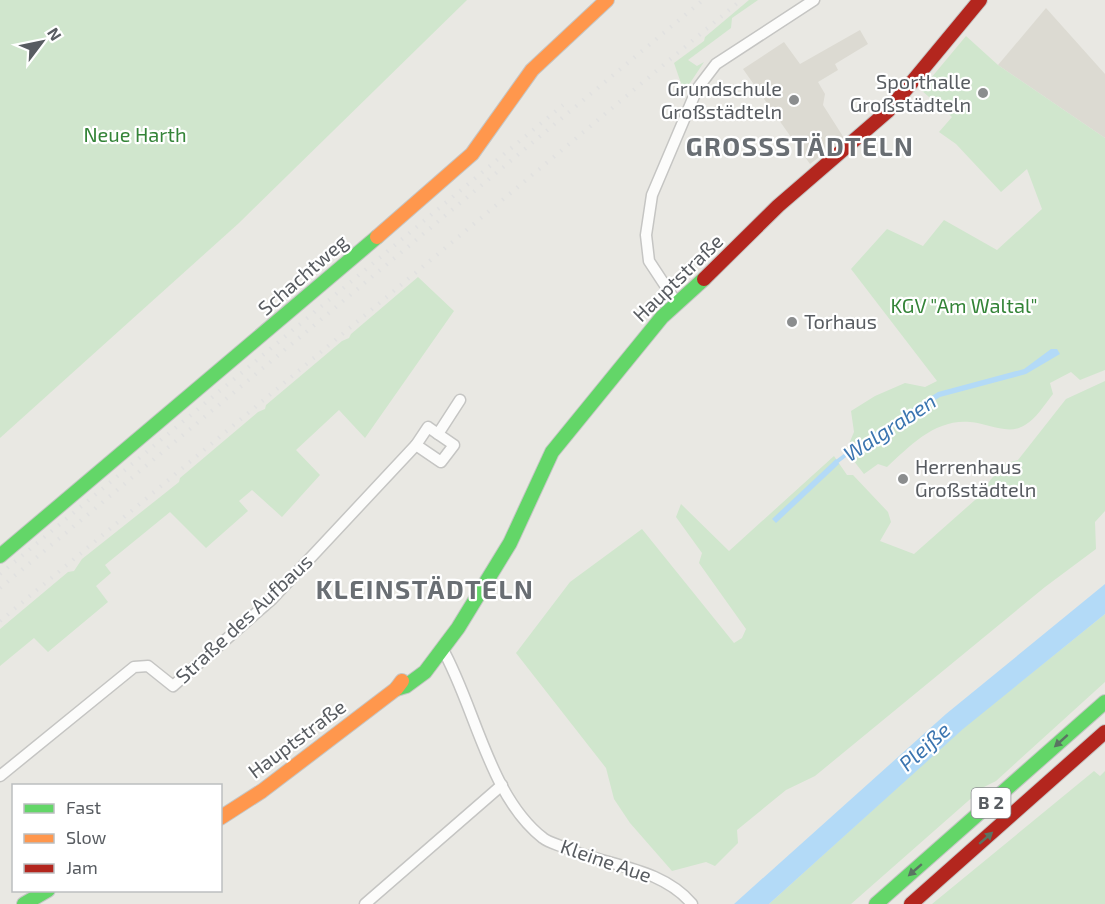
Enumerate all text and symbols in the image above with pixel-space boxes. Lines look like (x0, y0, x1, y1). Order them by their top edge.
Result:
north arrow (12, 12, 72, 72)
text: N (44, 24, 66, 44)
place label: Sporthalle Großstädteln (850, 69, 971, 116)
place label: Grundschule Großstädteln (661, 76, 782, 123)
marker: Sporthalle Großstädteln (976, 86, 990, 100)
marker: Grundschule Großstädteln (787, 93, 801, 107)
park label: Neue Harth (83, 122, 187, 146)
district label: GROSSSTÄDTELN (686, 130, 914, 161)
street label: Hauptstraße (627, 228, 727, 326)
street label: Schachtweg (253, 229, 352, 320)
park label: KGV "Am Waltal" (890, 293, 1038, 317)
place label: Torhaus (804, 309, 877, 333)
marker: Torhaus (785, 315, 799, 329)
water label: Walgraben (838, 388, 940, 466)
place label: Herrenhaus Großstädteln (915, 454, 1036, 501)
marker: Herrenhaus Großstädteln (896, 472, 910, 486)
street label: Straße des Aufbaus (170, 549, 317, 688)
district label: KLEINSTÄDTELN (316, 573, 534, 604)
street label: Hauptstraße (243, 694, 350, 783)
water label: Pleiße (893, 716, 955, 775)
one-way arrow (1054, 734, 1069, 748)
legend (12, 784, 222, 892)
road number: B 2 (972, 788, 1010, 818)
text: Fast (66, 796, 101, 818)
text: Slow (66, 826, 107, 848)
one-way arrow (978, 832, 993, 845)
street label: Kleine Aue (558, 833, 655, 887)
text: Jam (66, 856, 98, 878)
one-way arrow (908, 863, 923, 876)

